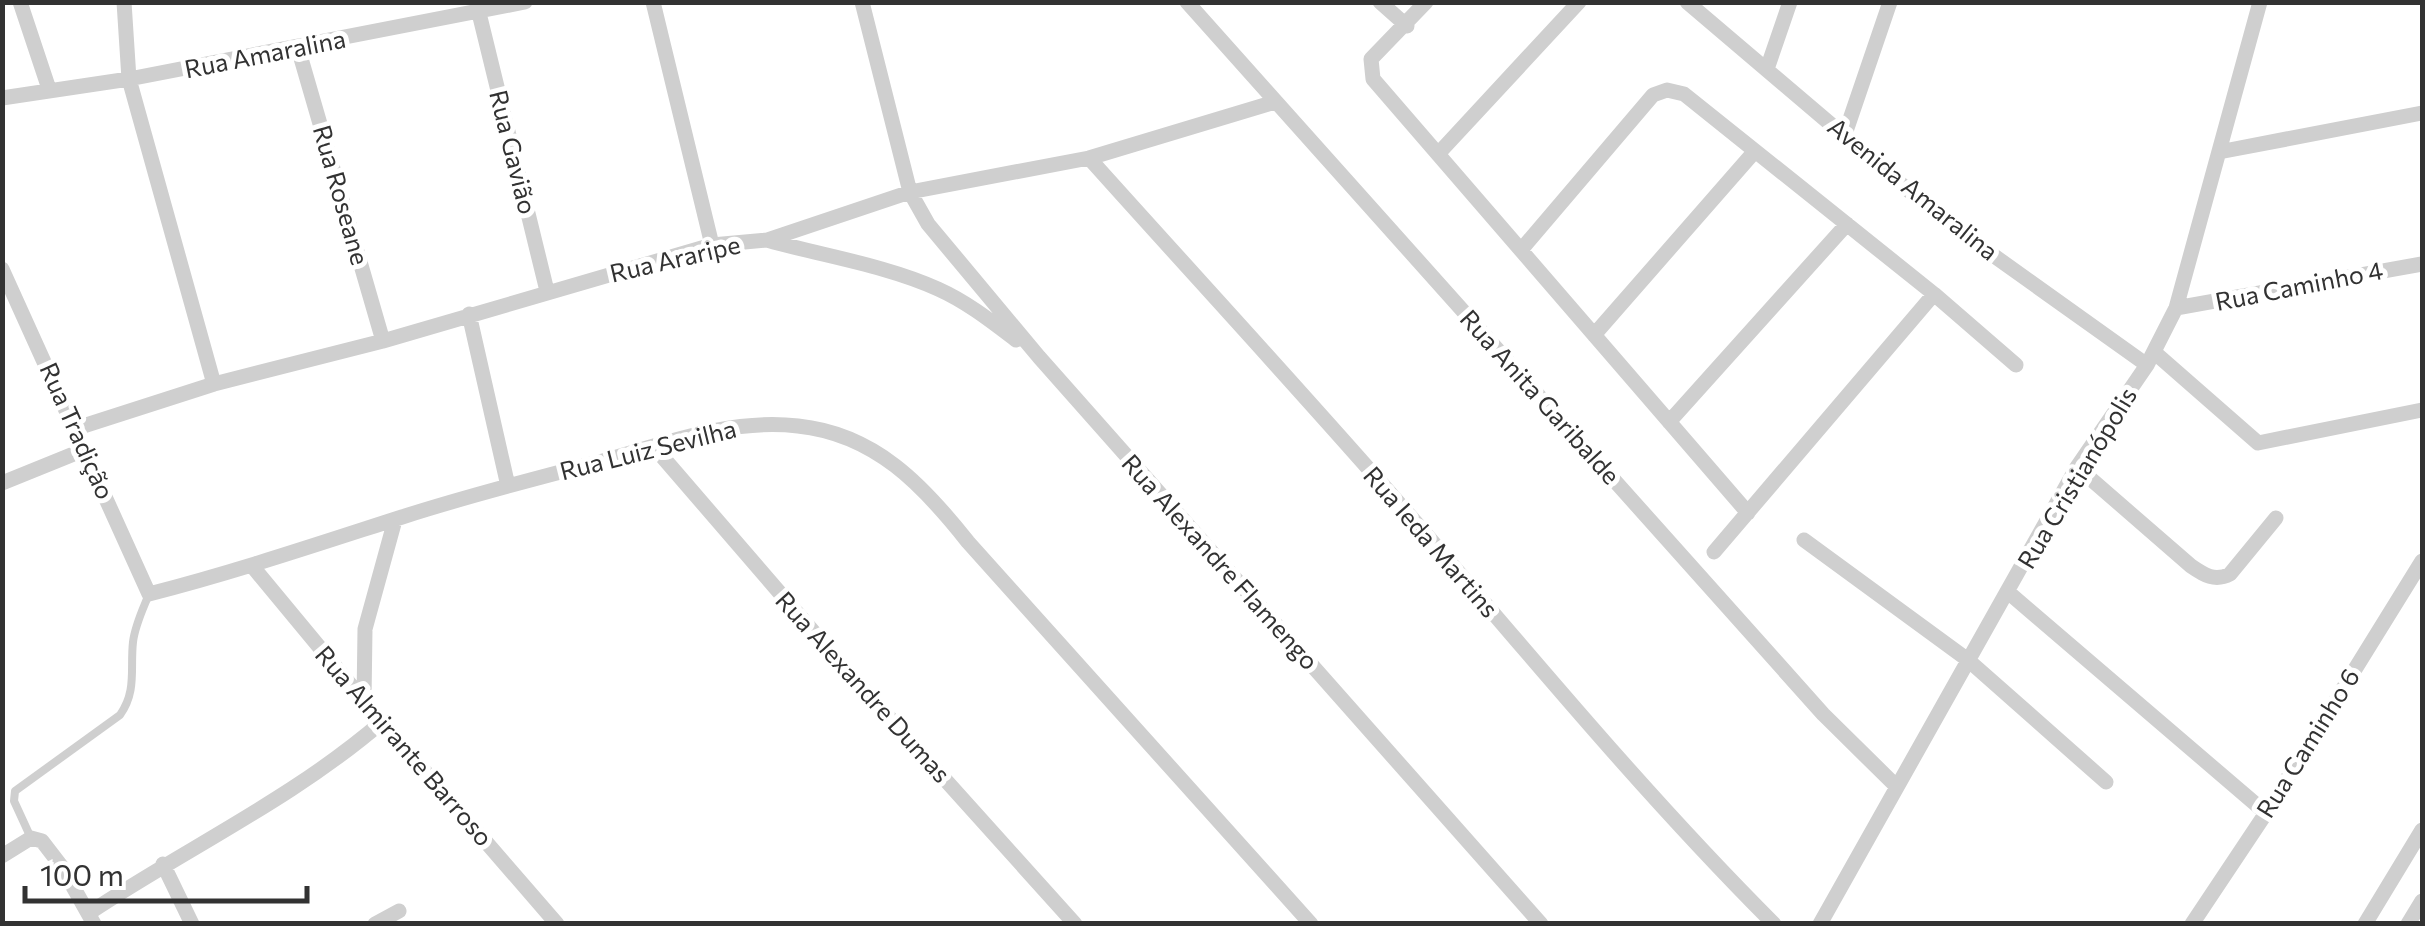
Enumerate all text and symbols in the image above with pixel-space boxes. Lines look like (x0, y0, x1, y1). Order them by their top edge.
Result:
street label: Rua Amaralina (182, 23, 348, 83)
street label: Rua Gavião (484, 87, 544, 217)
street label: Avenida Amaralina (1823, 110, 2005, 266)
street label: Rua Roseane (308, 121, 376, 268)
street label: Rua Araripe (607, 228, 743, 288)
street label: Rua Caminho 4 (2212, 254, 2385, 316)
street label: Rua Anita Garibalde (1455, 303, 1627, 490)
street label: Rua Tradição (34, 358, 121, 504)
street label: Rua Cristianópolis (2010, 381, 2142, 574)
street label: Rua Luiz Sevilha (556, 413, 739, 485)
street label: Rua Alexandre Flamengo (1116, 448, 1325, 675)
street label: Rua Ieda Martins (1358, 460, 1505, 623)
street label: Rua Alexandre Dumas (770, 585, 957, 788)
street label: Rua Almirante Barroso (310, 639, 500, 851)
street label: Rua Caminho 6 (2249, 662, 2365, 823)
scale bar (25, 841, 308, 903)
text: 100 m (40, 855, 124, 892)

